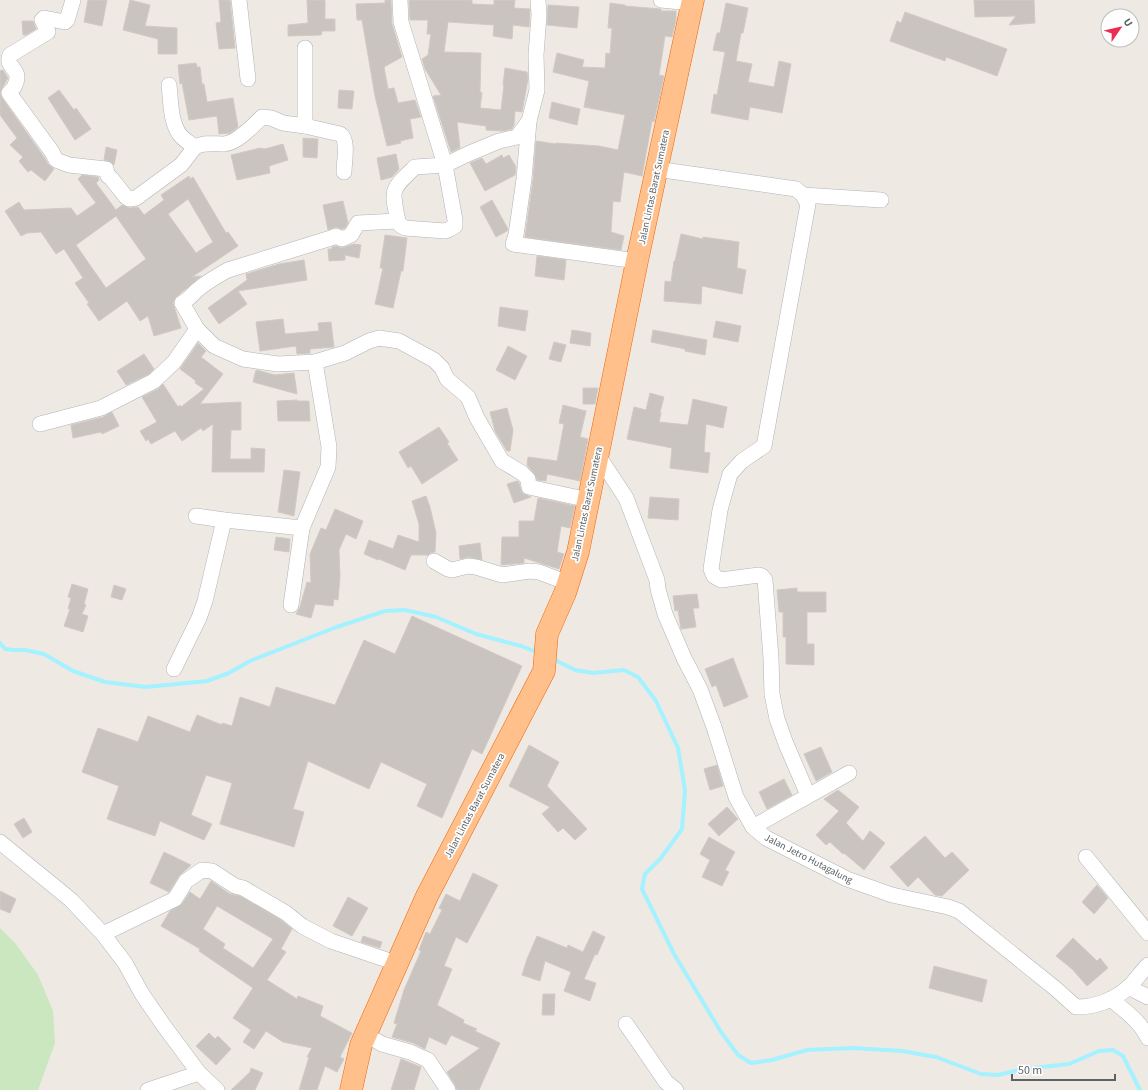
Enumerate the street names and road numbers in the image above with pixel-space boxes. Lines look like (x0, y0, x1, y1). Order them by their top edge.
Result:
street label: Jalan Lintas Barat Sumatera (635, 129, 673, 246)
street label: Jalan Lintas Barat Sumatera (568, 446, 606, 563)
street label: Jalan Lintas Barat Sumatera (441, 751, 509, 860)
street label: Jalan Jetro Hutagalung (762, 831, 855, 887)

